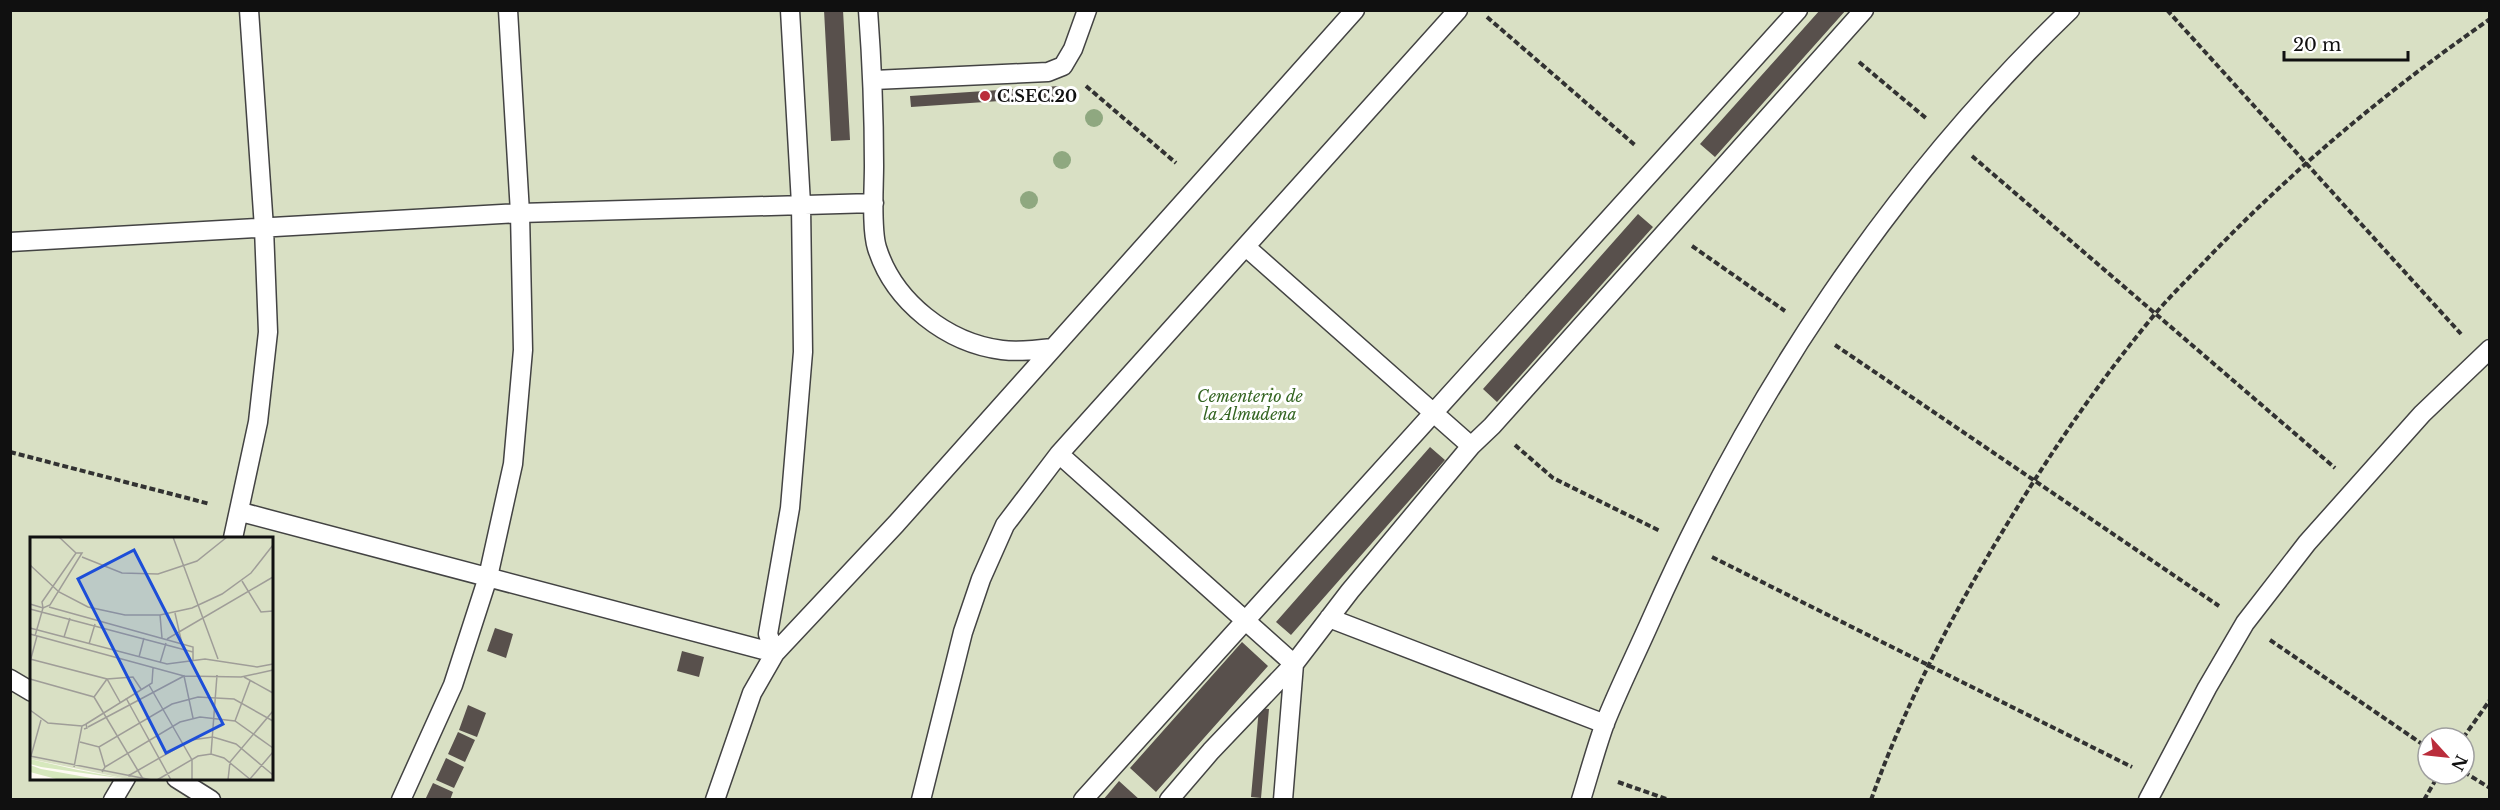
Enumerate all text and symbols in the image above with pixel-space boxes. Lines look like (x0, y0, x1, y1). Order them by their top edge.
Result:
scale bar (2284, 24, 2408, 62)
text: 20 m (2293, 34, 2341, 56)
place label: C.SEC.20 (997, 86, 1077, 106)
marker: C.SEC.20 (978, 89, 992, 103)
park label: Cementerio de la Almudena (1197, 386, 1304, 424)
inset map (30, 537, 273, 780)
north arrow (2416, 726, 2476, 786)
text: N (2447, 752, 2472, 774)

